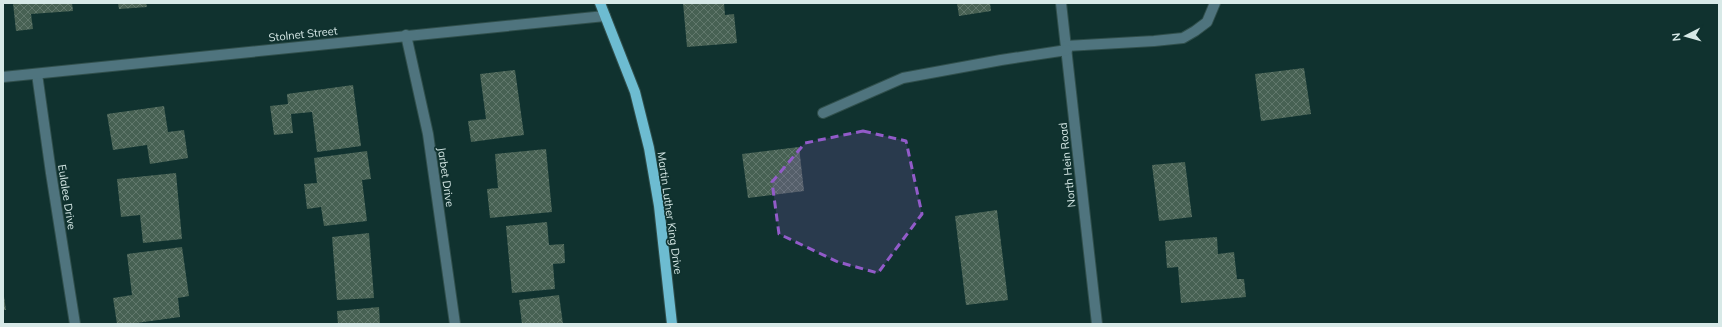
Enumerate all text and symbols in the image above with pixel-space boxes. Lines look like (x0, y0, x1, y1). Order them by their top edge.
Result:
north arrow (1666, 16, 1706, 56)
street label: Stolnet Street (268, 23, 338, 45)
text: N (1669, 32, 1683, 42)
street label: North Hein Road (1056, 122, 1078, 208)
street label: Jarbet Drive (435, 146, 457, 208)
street label: Martin Luther King Drive (654, 151, 686, 275)
street label: Eulalee Drive (55, 163, 79, 231)

